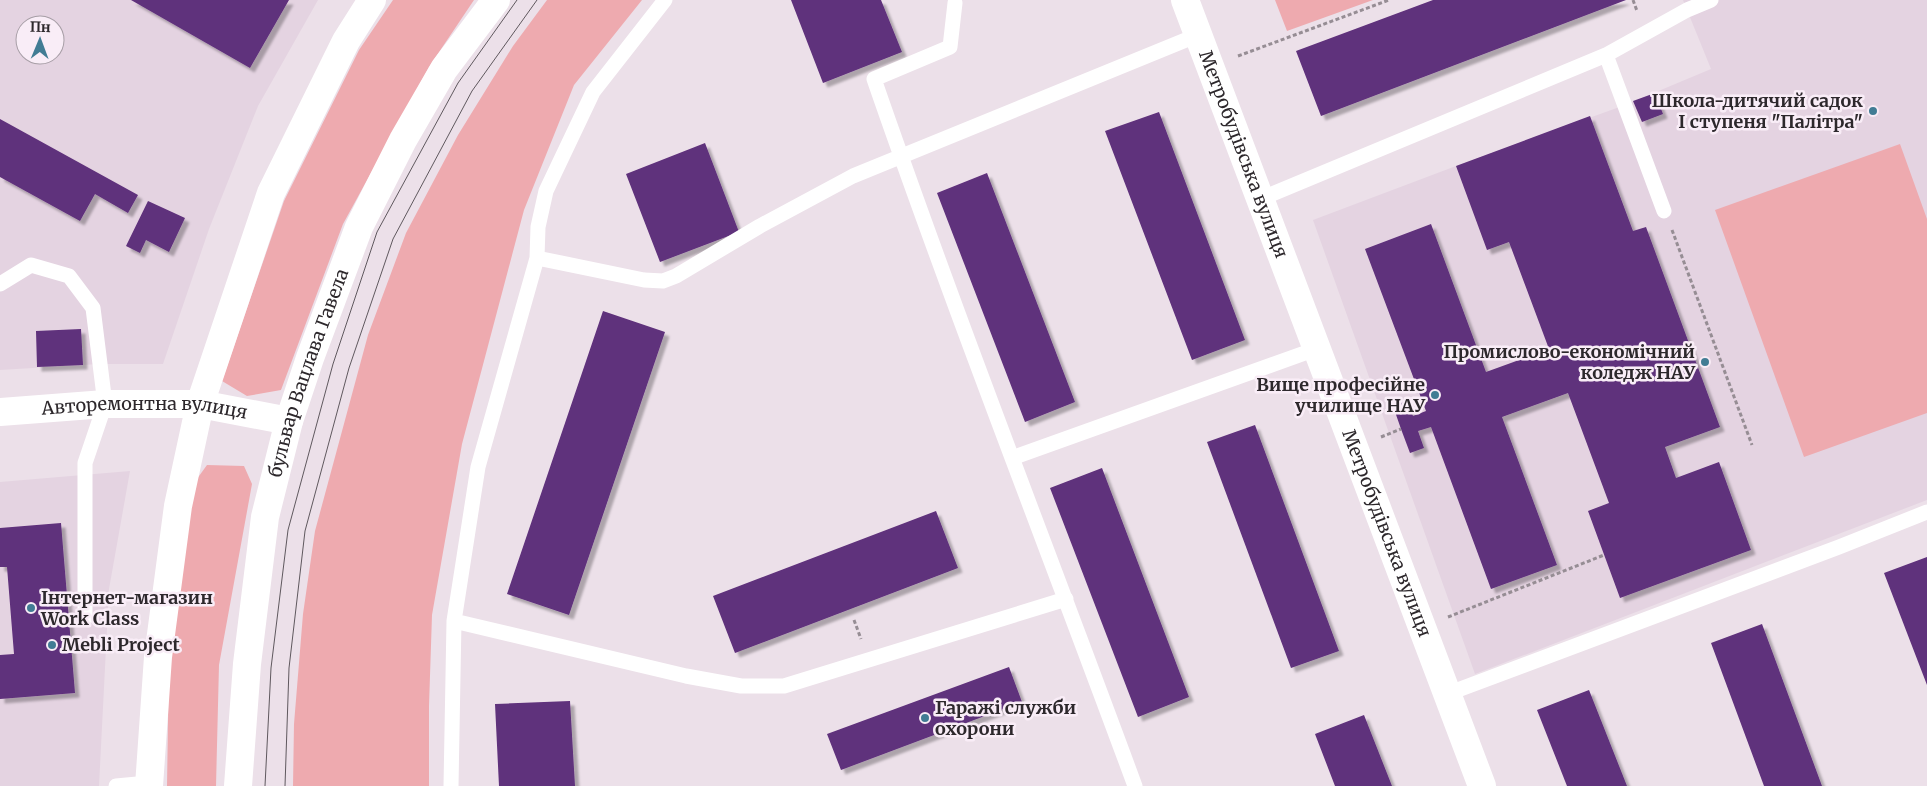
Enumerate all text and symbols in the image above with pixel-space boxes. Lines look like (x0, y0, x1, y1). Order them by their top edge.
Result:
north arrow (15, 15, 65, 65)
text: Пн (30, 18, 51, 36)
street label: Метробудівська вулиця (1194, 47, 1294, 261)
place label: Школа-дитячий садок І ступеня "Палітра" (1652, 89, 1863, 133)
marker: Школа-дитячий садок І ступеня "Палітра" (1867, 105, 1879, 117)
street label: бульвар Вацлава Гавела (263, 265, 353, 479)
place label: Промислово-економічний коледж НАУ (1444, 340, 1695, 384)
marker: Промислово-економічний коледж НАУ (1699, 356, 1711, 368)
place label: Вище професійне училище НАУ (1256, 373, 1425, 417)
marker: Вище професійне училище НАУ (1429, 389, 1441, 401)
street label: Авторемонтна вулиця (40, 392, 250, 424)
street label: Метробудівська вулиця (1337, 426, 1437, 640)
place label: Інтернет-магазин Work Class (40, 586, 213, 630)
marker: Інтернет-магазин Work Class (25, 602, 37, 614)
place label: Mebli Project (62, 633, 180, 656)
marker: Mebli Project (46, 639, 58, 651)
place label: Гаражі служби охорони (935, 696, 1077, 740)
marker: Гаражі служби охорони (919, 712, 931, 724)

